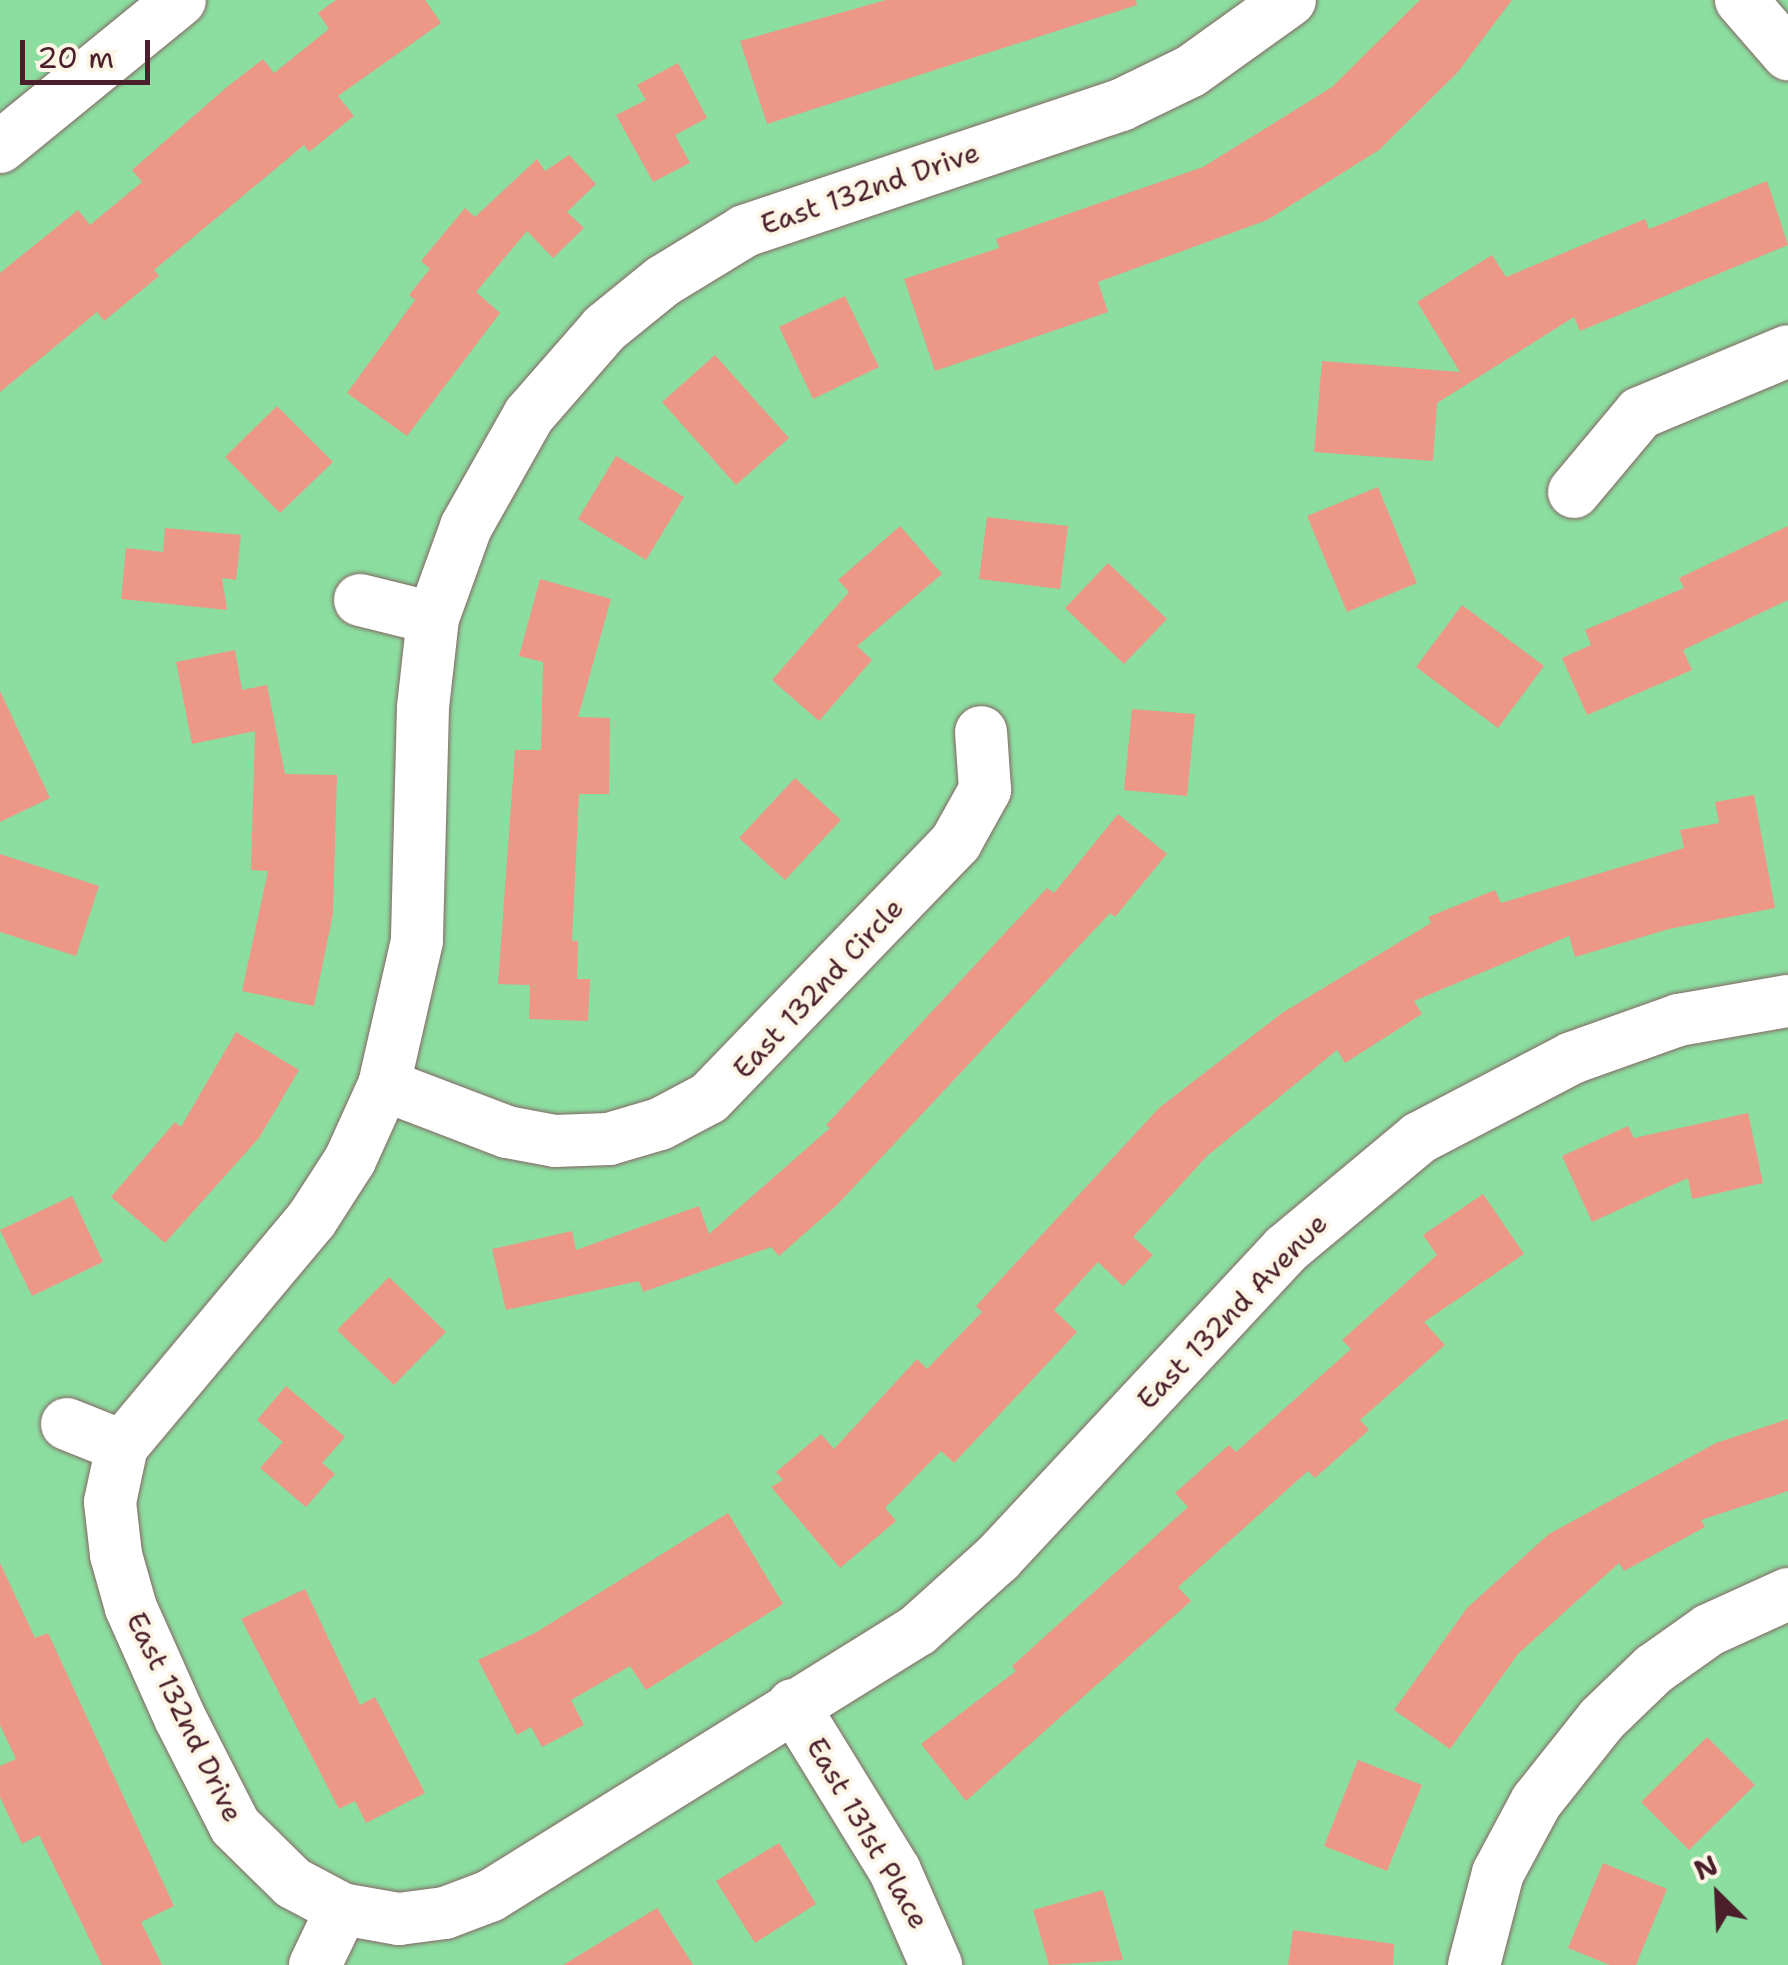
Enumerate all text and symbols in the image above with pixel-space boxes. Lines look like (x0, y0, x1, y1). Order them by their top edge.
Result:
scale bar (25, 20, 155, 82)
text: 20 m (37, 37, 114, 78)
street label: East 132nd Drive (756, 135, 984, 241)
street label: East 132nd Circle (726, 891, 910, 1085)
street label: East 132nd Avenue (1130, 1206, 1334, 1416)
street label: East 132nd Drive (120, 1607, 250, 1827)
street label: East 131st Place (800, 1732, 936, 1934)
north arrow (1668, 1845, 1768, 1945)
text: N (1688, 1846, 1724, 1889)

